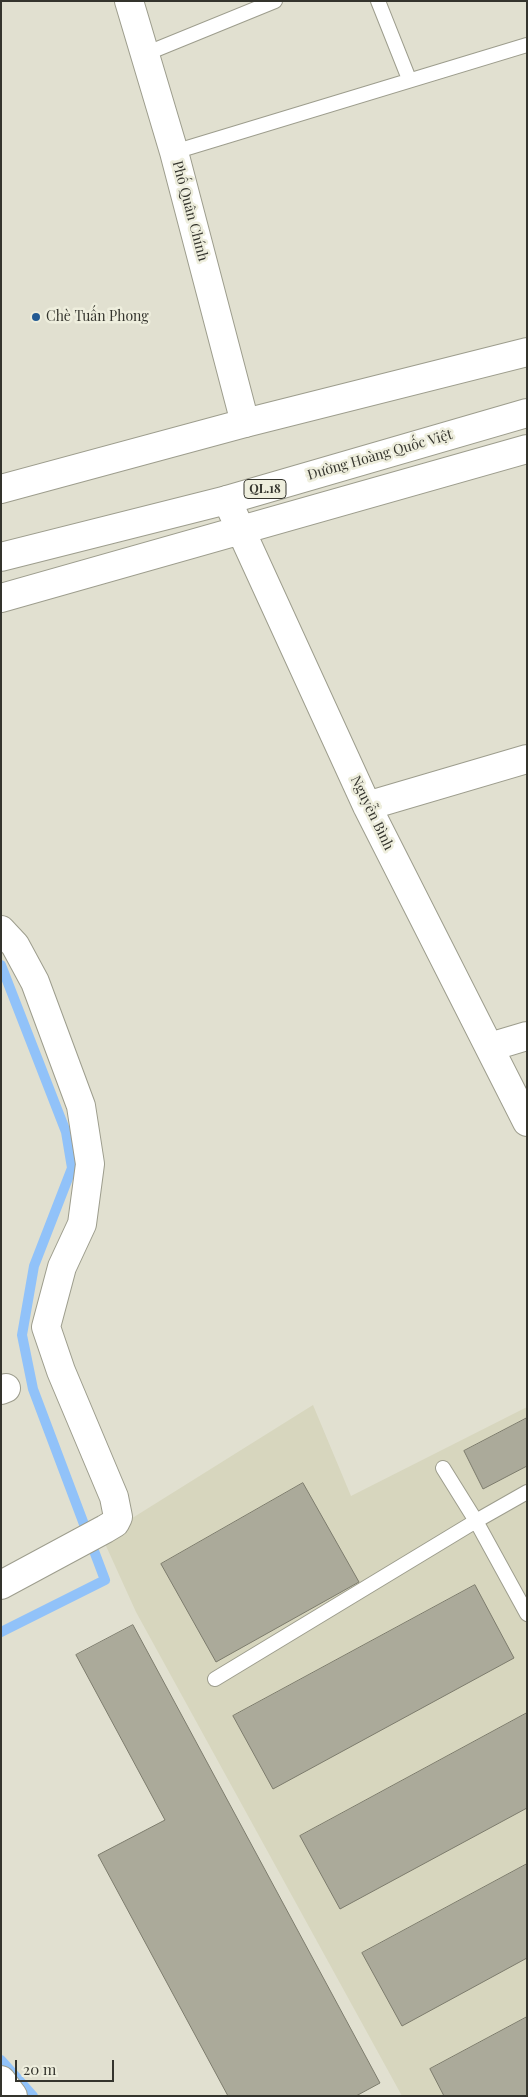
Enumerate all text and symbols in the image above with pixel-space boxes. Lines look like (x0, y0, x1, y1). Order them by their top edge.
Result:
street label: Phố Quân Chính (169, 159, 211, 263)
place label: Chè Tuấn Phong (46, 309, 149, 325)
marker: Chè Tuấn Phong (30, 311, 42, 323)
street label: Đường Hoàng Quốc Việt (306, 426, 454, 484)
road number: QL.18 (244, 479, 286, 498)
street label: Nguyễn Bình (347, 773, 397, 853)
scale bar (18, 2050, 116, 2082)
text: 20 m (23, 2059, 56, 2079)

